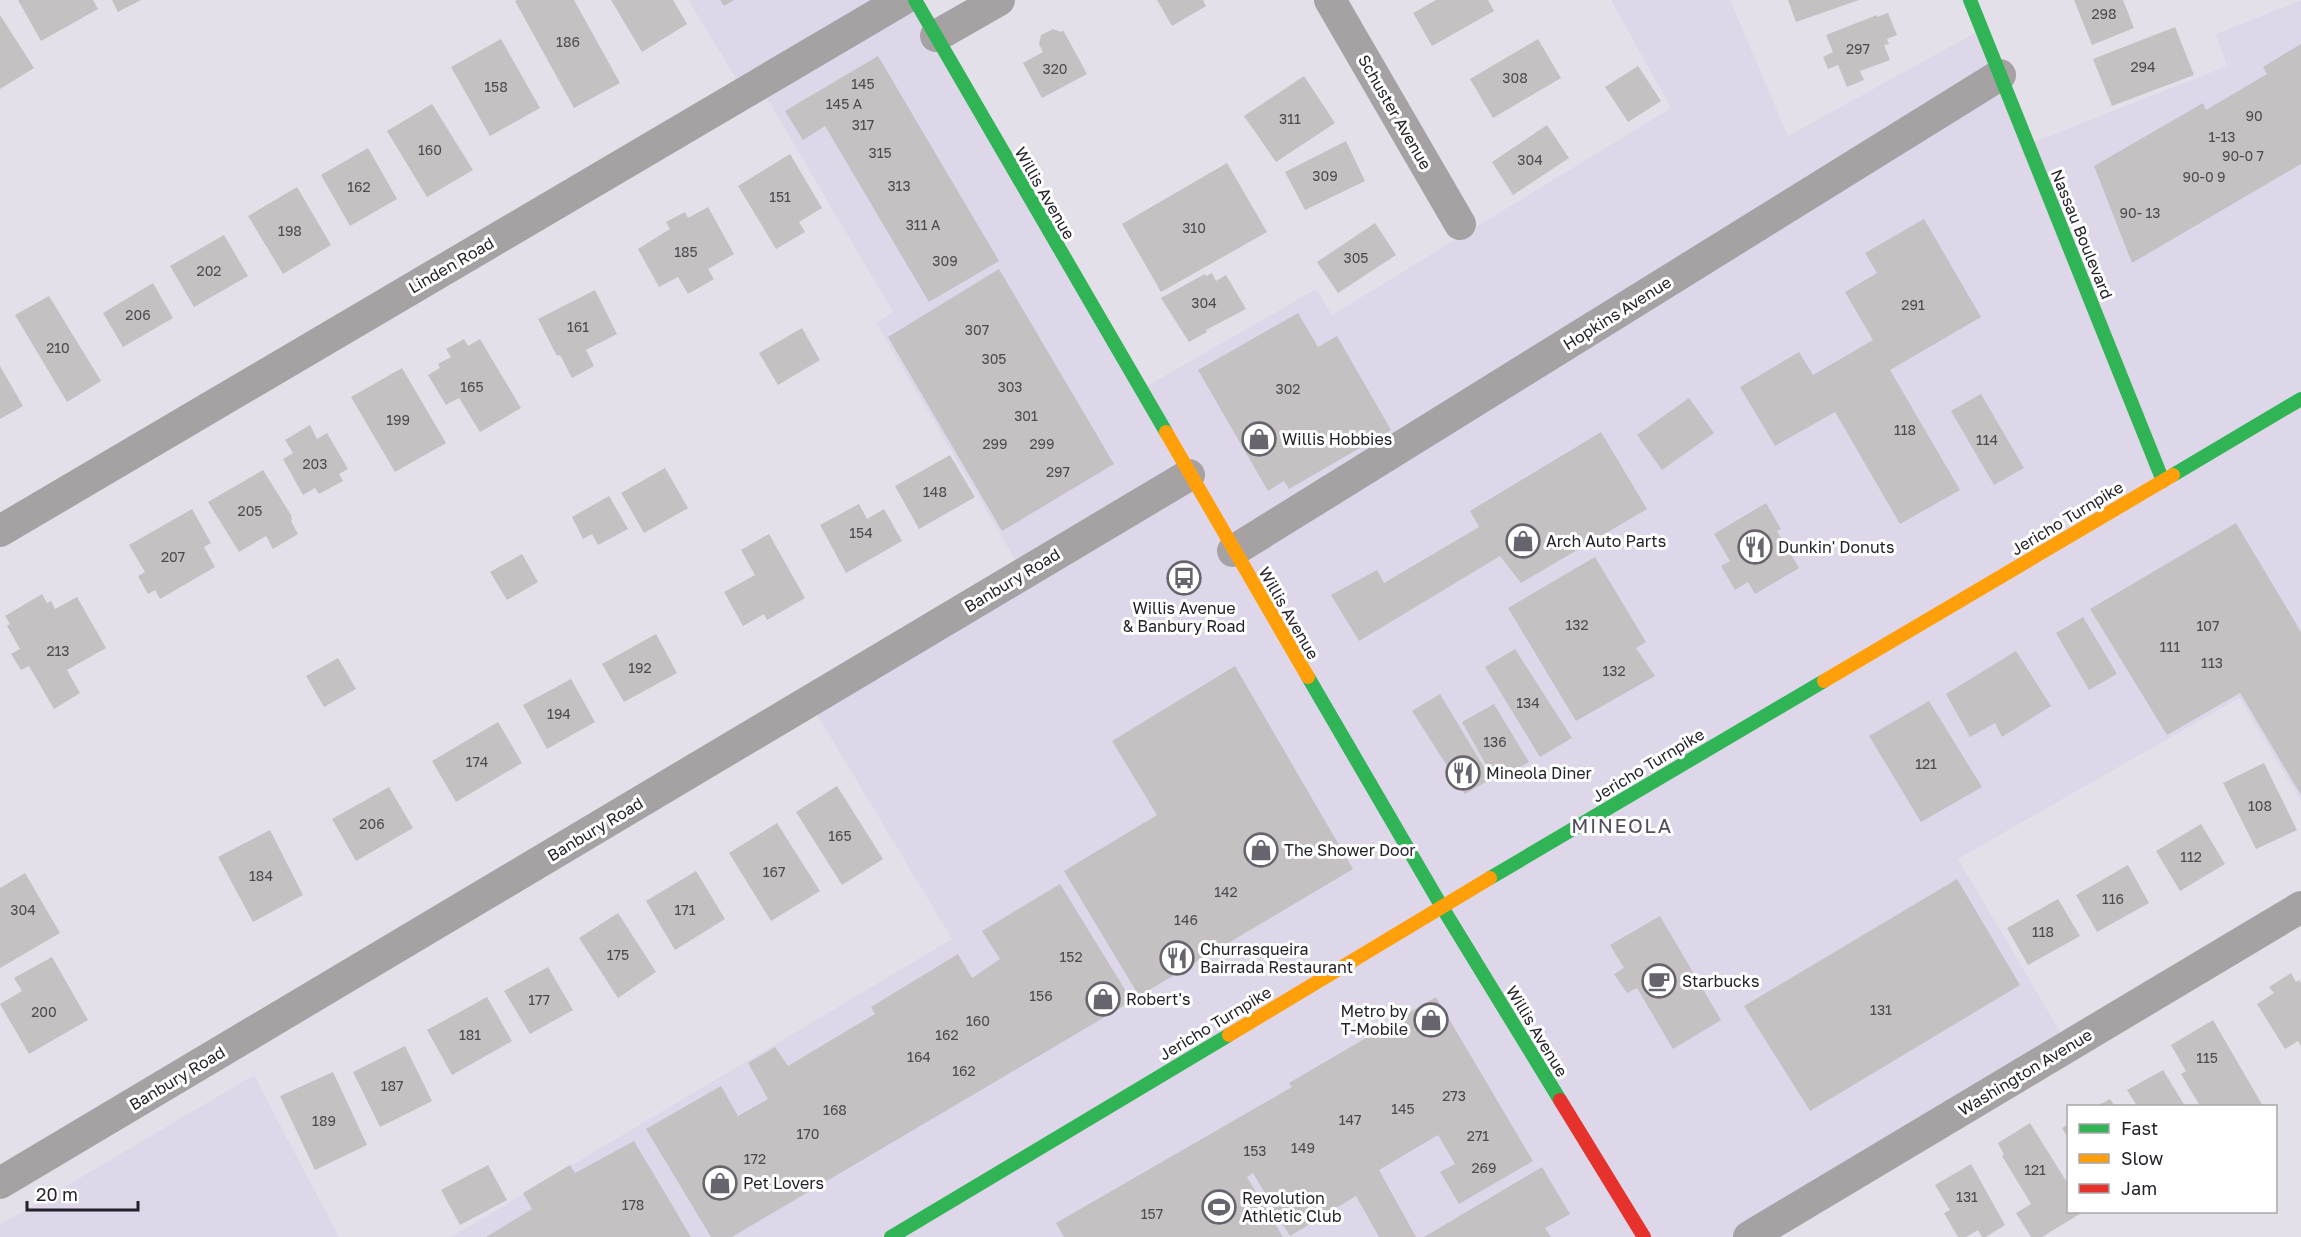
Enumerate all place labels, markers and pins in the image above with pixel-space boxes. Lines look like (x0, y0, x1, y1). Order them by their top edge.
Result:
shop icon: Willis Hobbies (1241, 421, 1277, 457)
place label: Willis Hobbies (1282, 429, 1392, 449)
shop icon: Arch Auto Parts (1505, 523, 1541, 559)
restaurant icon: Dunkin' Donuts (1737, 529, 1773, 565)
place label: Arch Auto Parts (1546, 531, 1666, 551)
place label: Dunkin' Donuts (1778, 537, 1894, 557)
bus stop icon: Willis Avenue & Banbury Road (1166, 560, 1202, 596)
place label: Willis Avenue & Banbury Road (1123, 598, 1245, 636)
restaurant icon: Mineola Diner (1445, 755, 1481, 791)
place label: Mineola Diner (1486, 763, 1592, 783)
shop icon: The Shower Door (1243, 832, 1279, 868)
place label: The Shower Door (1284, 840, 1416, 860)
place label: Churrasqueira Bairrada Restaurant (1200, 939, 1353, 977)
restaurant icon: Churrasqueira Bairrada Restaurant (1159, 940, 1195, 976)
cafe icon: Starbucks (1641, 963, 1677, 999)
place label: Starbucks (1682, 971, 1759, 991)
shop icon: Robert's (1085, 981, 1121, 1017)
place label: Robert's (1126, 989, 1191, 1009)
place label: Metro by T-Mobile (1340, 1001, 1408, 1039)
shop icon: Metro by T-Mobile (1413, 1002, 1449, 1038)
shop icon: Pet Lovers (702, 1165, 738, 1201)
place label: Pet Lovers (743, 1173, 824, 1193)
place label: Revolution Athletic Club (1242, 1188, 1342, 1226)
sports icon: Revolution Athletic Club (1201, 1189, 1237, 1225)

